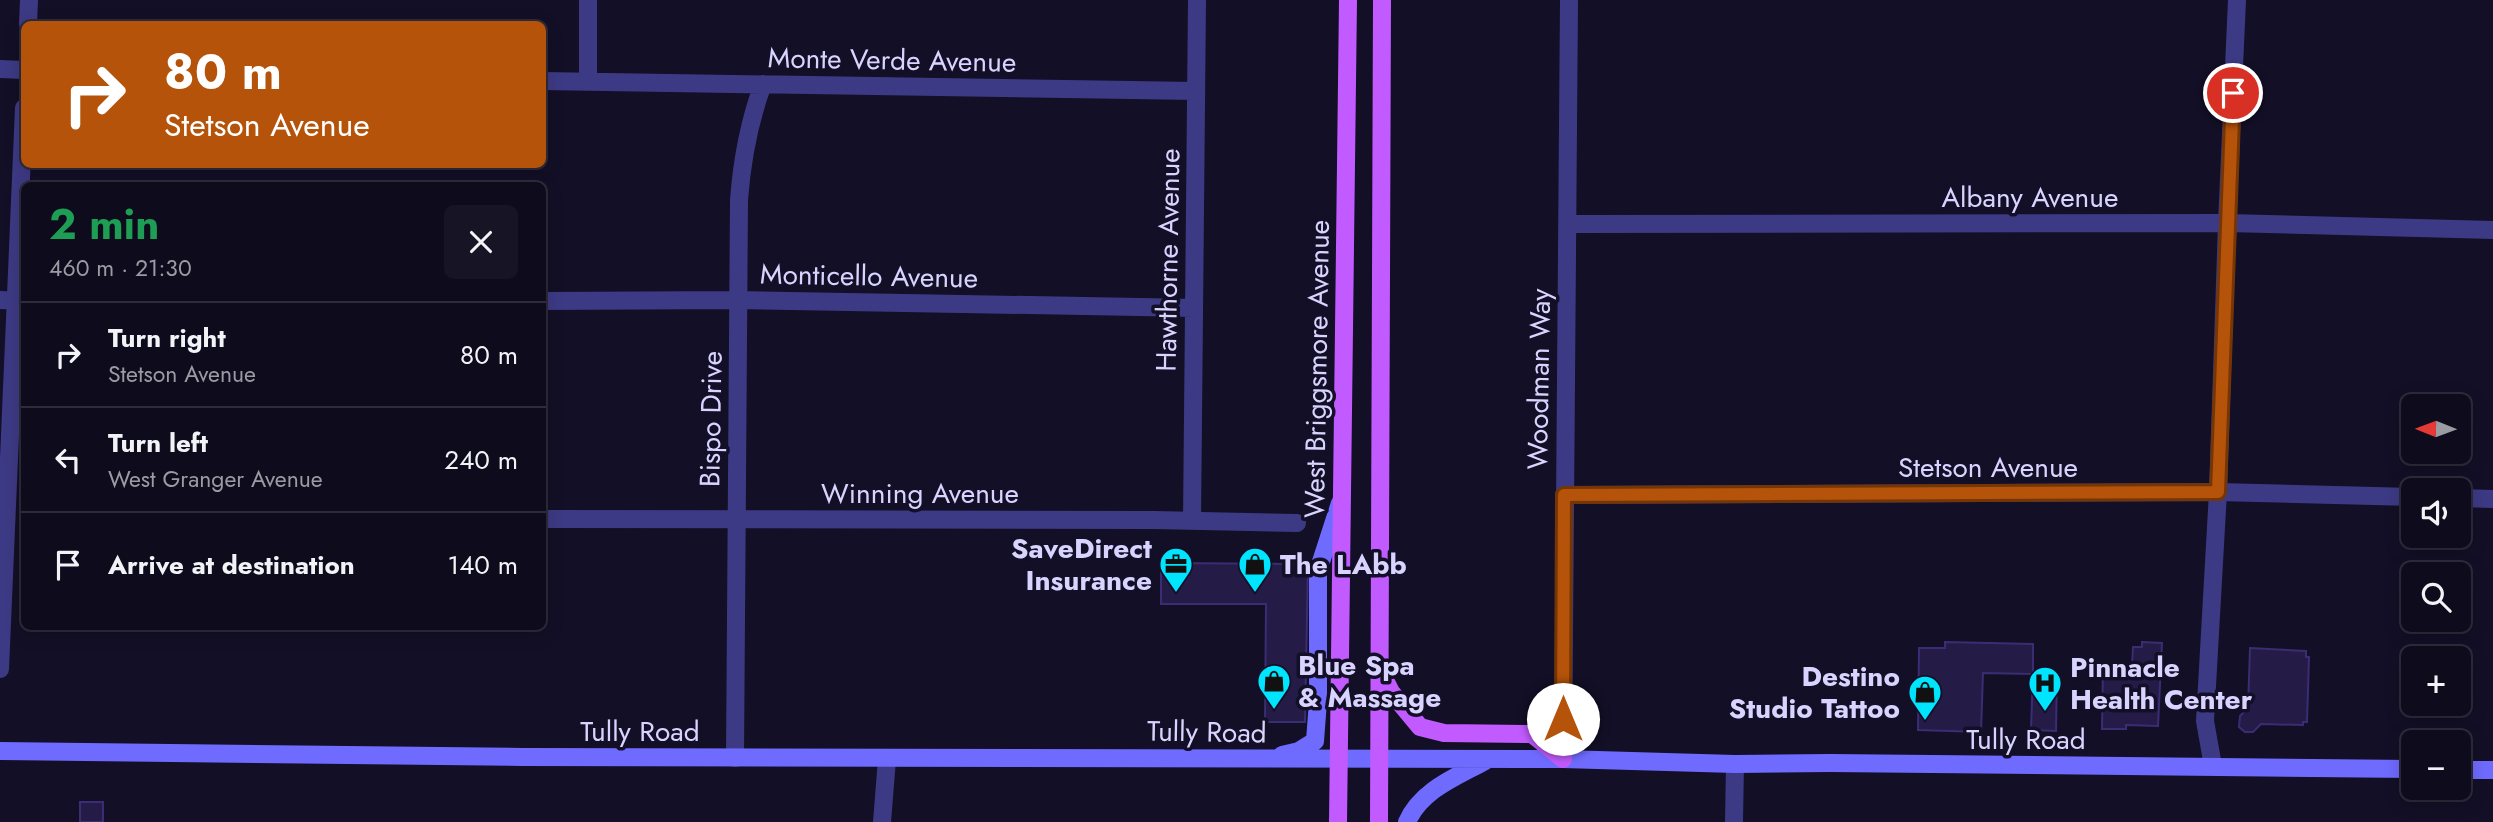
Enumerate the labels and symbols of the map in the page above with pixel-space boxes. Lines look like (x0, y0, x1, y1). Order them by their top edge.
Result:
street label: Monte Verde Avenue (767, 37, 1017, 83)
pin (2203, 63, 2263, 123)
street label: Hawthorne Avenue (1146, 148, 1190, 372)
street label: Albany Avenue (1942, 177, 2118, 218)
street label: West Briggsmore Avenue (1294, 219, 1340, 519)
street label: Monticello Avenue (760, 254, 978, 298)
street label: Woodman Way (1517, 287, 1561, 470)
street label: Bispo Drive (689, 351, 733, 487)
north arrow (2401, 394, 2471, 464)
street label: Stetson Avenue (1898, 447, 2078, 488)
street label: Winning Avenue (821, 473, 1019, 514)
place label: SaveDirect Insurance (1011, 528, 1152, 601)
place label: The LAbb (1280, 544, 1407, 585)
office icon: SaveDirect Insurance (1157, 545, 1195, 594)
shop icon: The LAbb (1236, 545, 1274, 594)
place label: Blue Spa & Massage (1298, 645, 1441, 718)
place label: Pinnacle Health Center (2070, 647, 2253, 720)
place label: Destino Studio Tattoo (1729, 656, 1900, 729)
shop icon: Blue Spa & Massage (1255, 662, 1293, 711)
hospital icon: Pinnacle Health Center (2026, 664, 2064, 713)
shop icon: Destino Studio Tattoo (1906, 673, 1944, 722)
position arrow (1526, 682, 1600, 756)
street label: Tully Road (1147, 710, 1267, 754)
street label: Tully Road (580, 711, 700, 752)
street label: Tully Road (1966, 719, 2086, 760)

